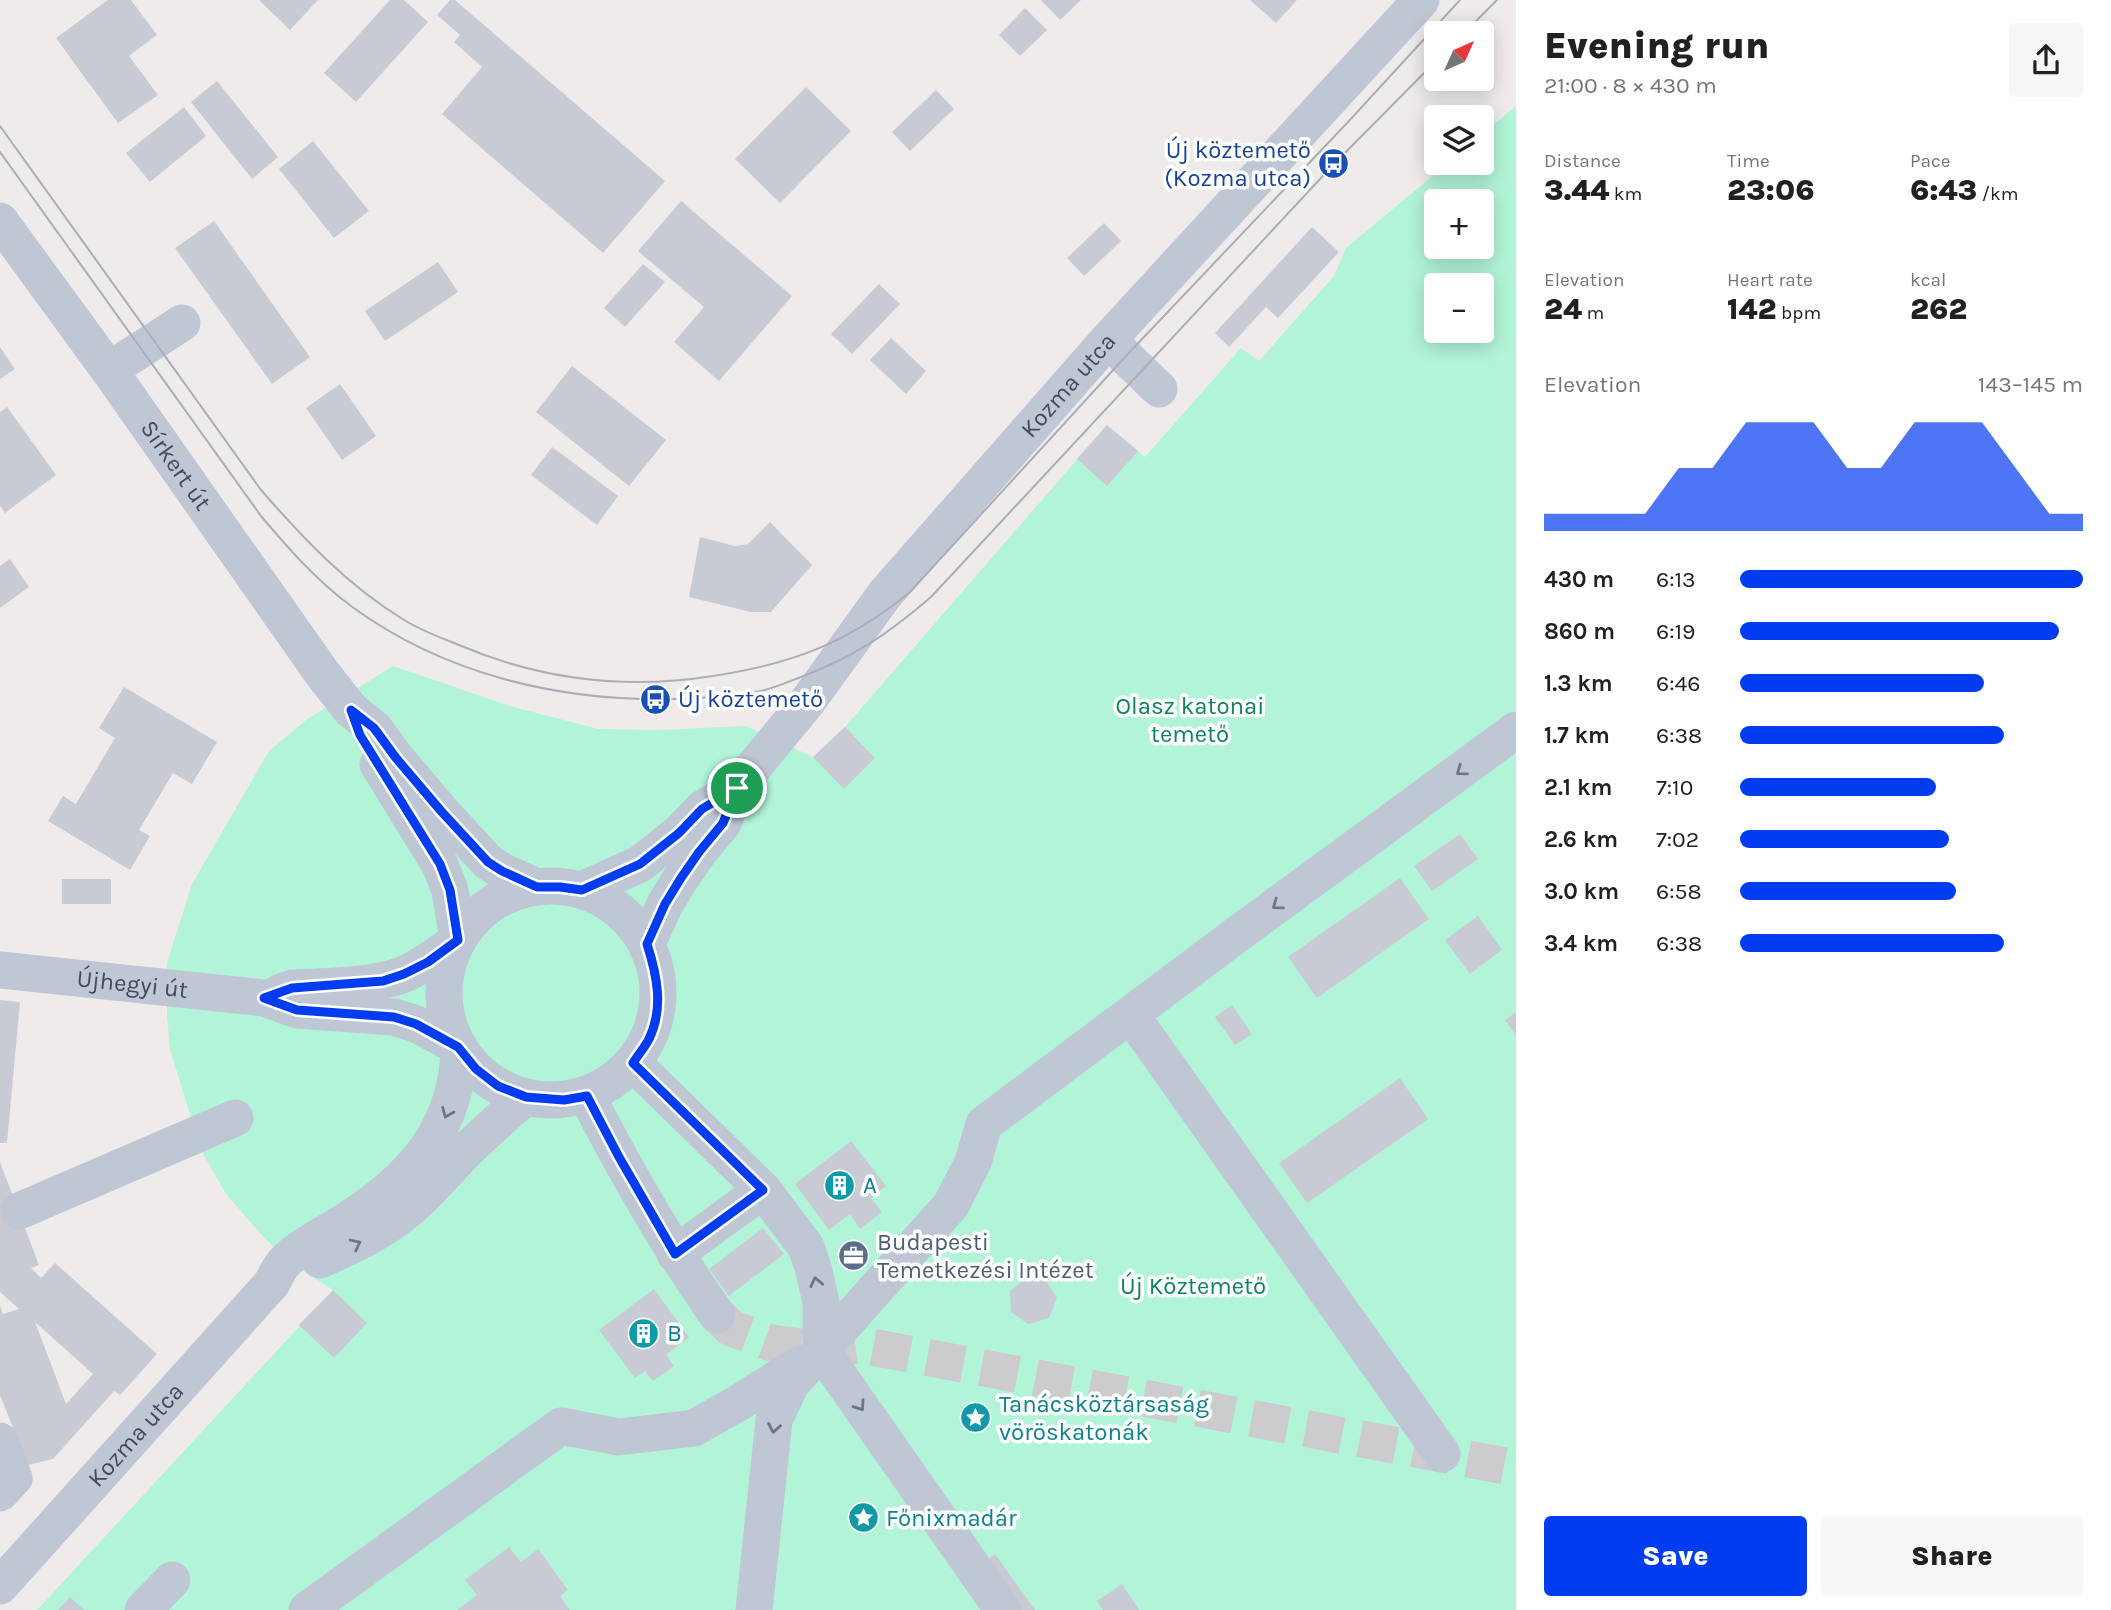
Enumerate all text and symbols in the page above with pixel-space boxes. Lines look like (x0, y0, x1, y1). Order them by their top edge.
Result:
north arrow (1424, 21, 1494, 91)
map controls (1424, 21, 1494, 343)
text: Evening run (1544, 23, 1769, 68)
button: share (2009, 23, 2083, 97)
text: 21:00 · 8 × 430 m (1544, 72, 1717, 99)
button: layers (1424, 105, 1494, 175)
place label: Új köztemető (Kozma utca) (1164, 135, 1311, 192)
bus stop icon: Új köztemető (Kozma utca) (1317, 147, 1351, 181)
text: Distance (1544, 150, 1621, 172)
text: Time (1727, 150, 1770, 172)
text: Pace (1910, 150, 1951, 172)
text: 3.44 (1544, 172, 1609, 208)
text: 23:06 (1727, 172, 1814, 208)
text: 6:43 (1910, 172, 1977, 208)
text: km (1609, 183, 1642, 205)
text: /km (1977, 183, 2018, 205)
button: + (1424, 189, 1494, 259)
text: Elevation (1544, 269, 1624, 291)
text: Heart rate (1727, 269, 1813, 291)
text: kcal (1910, 269, 1946, 291)
button: − (1424, 273, 1494, 343)
text: 24 (1544, 291, 1582, 327)
text: 142 (1727, 291, 1777, 327)
text: 262 (1910, 291, 1967, 327)
text: m (1582, 302, 1604, 324)
text: bpm (1777, 302, 1821, 324)
street label: Kozma utca (1015, 327, 1122, 443)
text: Elevation (1544, 371, 1641, 398)
text: 143–145 m (1978, 371, 2083, 398)
street label: Sírkert út (135, 415, 217, 515)
text: 430 m (1544, 566, 1614, 593)
text: 6:13 (1656, 566, 1696, 593)
text: 860 m (1544, 618, 1615, 645)
text: 6:19 (1656, 618, 1695, 645)
text: 1.3 km (1544, 670, 1613, 697)
text: 6:46 (1656, 670, 1700, 697)
bus stop icon: Új köztemető (638, 682, 672, 716)
place label: Új köztemető (678, 684, 823, 713)
park label: Olasz katonai temető (1116, 692, 1264, 748)
text: 1.7 km (1544, 722, 1610, 749)
text: 6:38 (1656, 722, 1702, 749)
pin (707, 758, 767, 818)
one-way arrow (1456, 763, 1469, 775)
icon: arrive (718, 769, 756, 807)
text: 2.1 km (1544, 774, 1612, 801)
text: 7:10 (1656, 774, 1693, 801)
text: 2.6 km (1544, 826, 1618, 853)
text: 7:02 (1656, 826, 1699, 853)
text: 3.0 km (1544, 878, 1619, 905)
text: 6:58 (1656, 878, 1702, 905)
one-way arrow (1272, 897, 1285, 909)
text: 3.4 km (1544, 930, 1618, 957)
text: 6:38 (1656, 930, 1702, 957)
street label: Újhegyi út (75, 963, 189, 1004)
one-way arrow (441, 1107, 455, 1119)
building icon: A (823, 1168, 857, 1202)
place label: A (863, 1171, 877, 1199)
place label: Budapesti Temetkezési Intézet (877, 1228, 1094, 1284)
one-way arrow (349, 1238, 361, 1252)
office icon: Budapesti Temetkezési Intézet (837, 1239, 871, 1273)
park label: Új Köztemető (1120, 1271, 1266, 1300)
one-way arrow (810, 1276, 825, 1288)
building icon: B (627, 1316, 661, 1350)
place label: B (667, 1319, 682, 1347)
street label: Kozma utca (82, 1377, 189, 1493)
place label: Tanácsköztársaság vöröskatonák (999, 1390, 1209, 1446)
one-way arrow (852, 1398, 864, 1411)
place icon: Tanácsköztársaság vöröskatonák (959, 1401, 993, 1435)
one-way arrow (767, 1422, 782, 1434)
place icon: Főnixmadár (846, 1501, 880, 1535)
place label: Főnixmadár (886, 1504, 1017, 1532)
button: Save (1544, 1516, 1807, 1596)
button: Share (1821, 1516, 2083, 1596)

